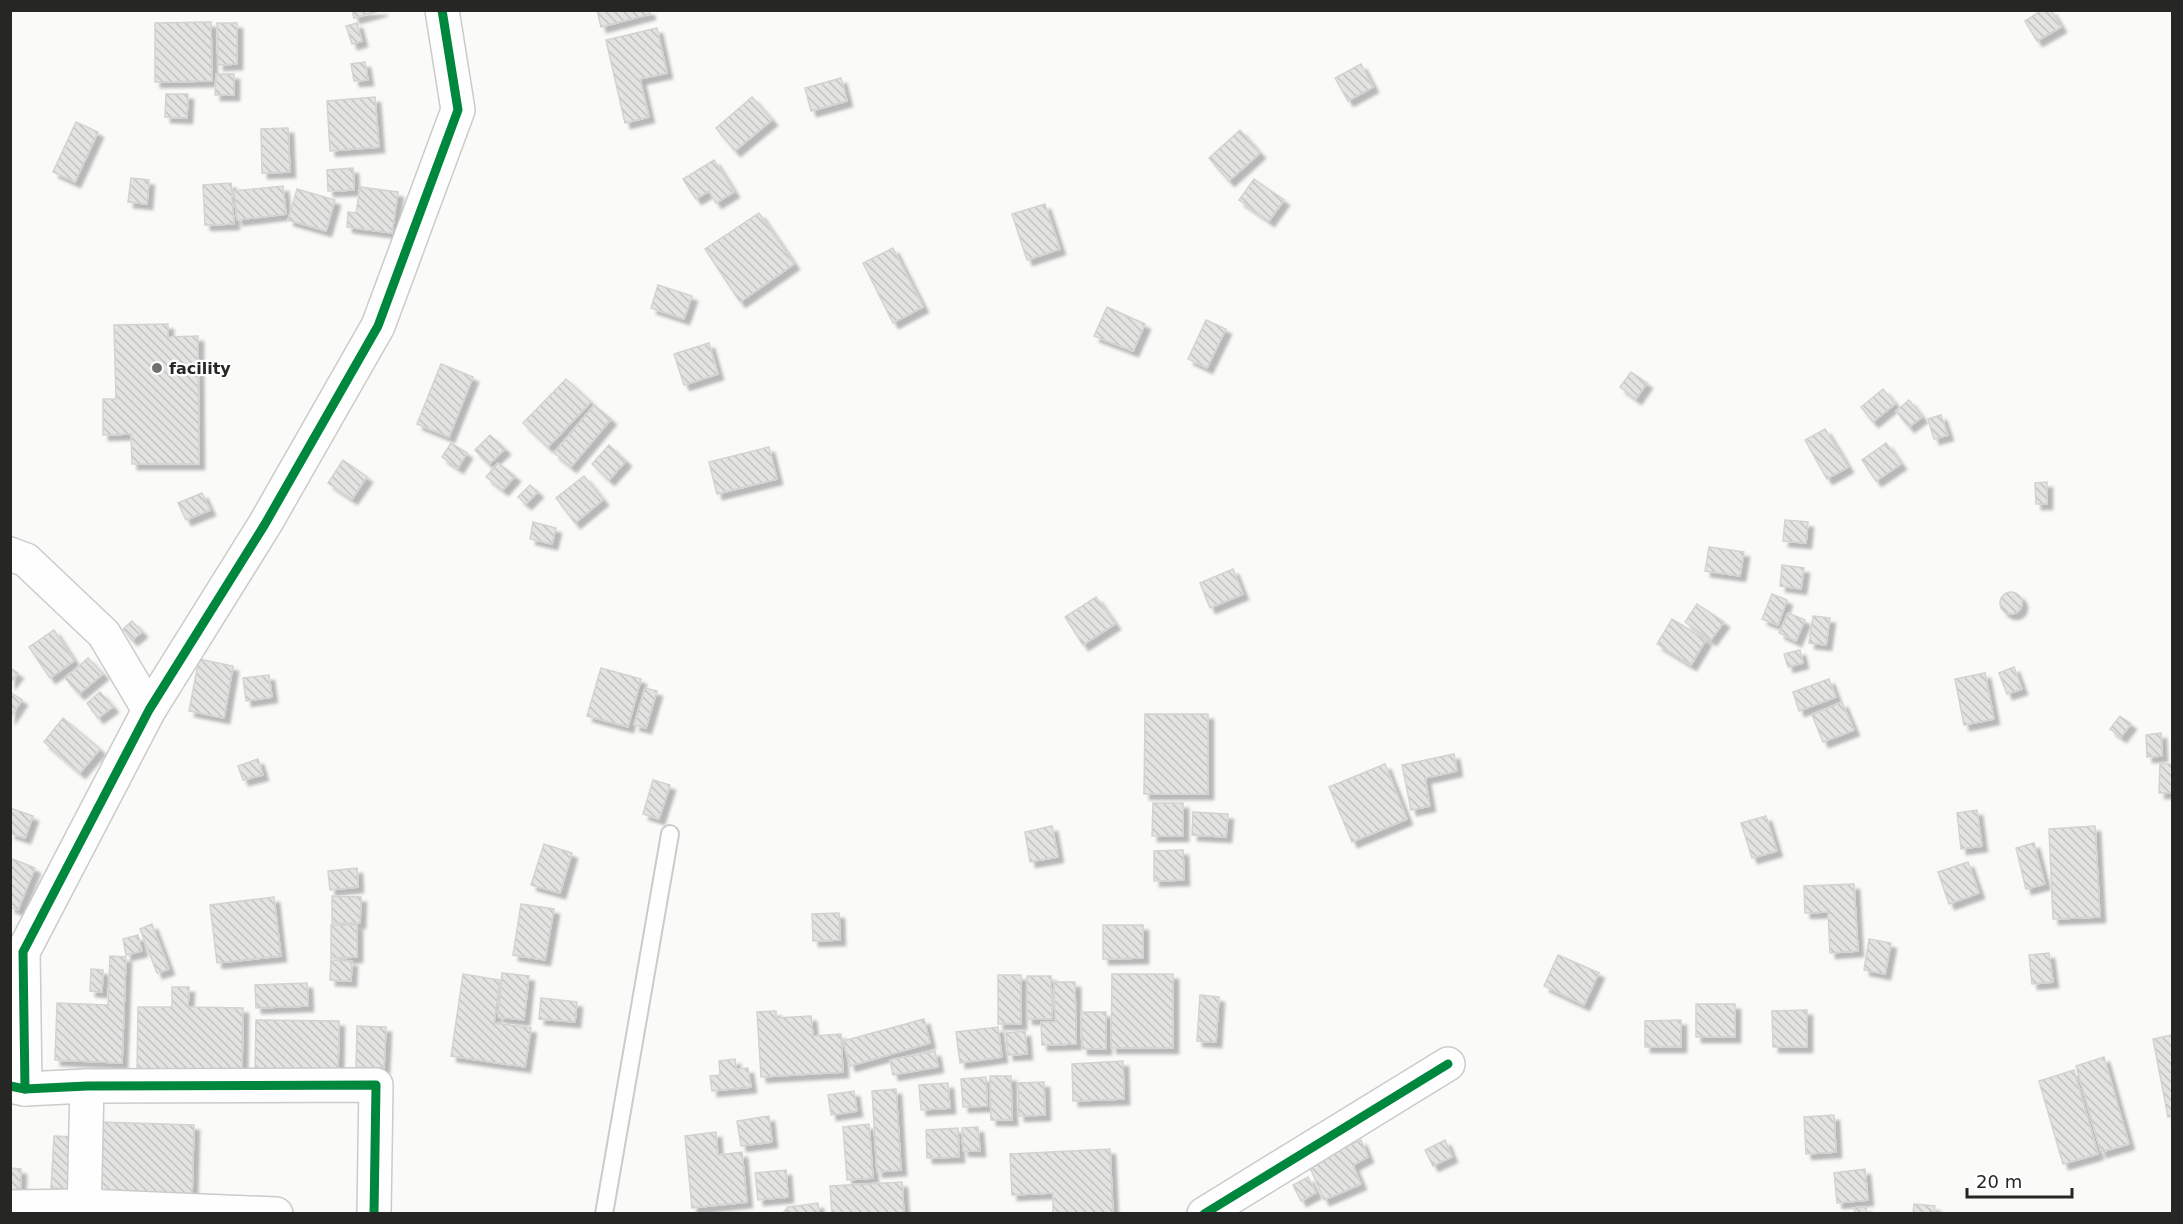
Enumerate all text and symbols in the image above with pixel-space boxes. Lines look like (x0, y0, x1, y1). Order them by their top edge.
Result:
place label: facility (169, 359, 231, 378)
marker: facility (150, 361, 164, 375)
scale bar (1967, 1161, 2072, 1199)
text: 20 m (1976, 1171, 2022, 1192)

